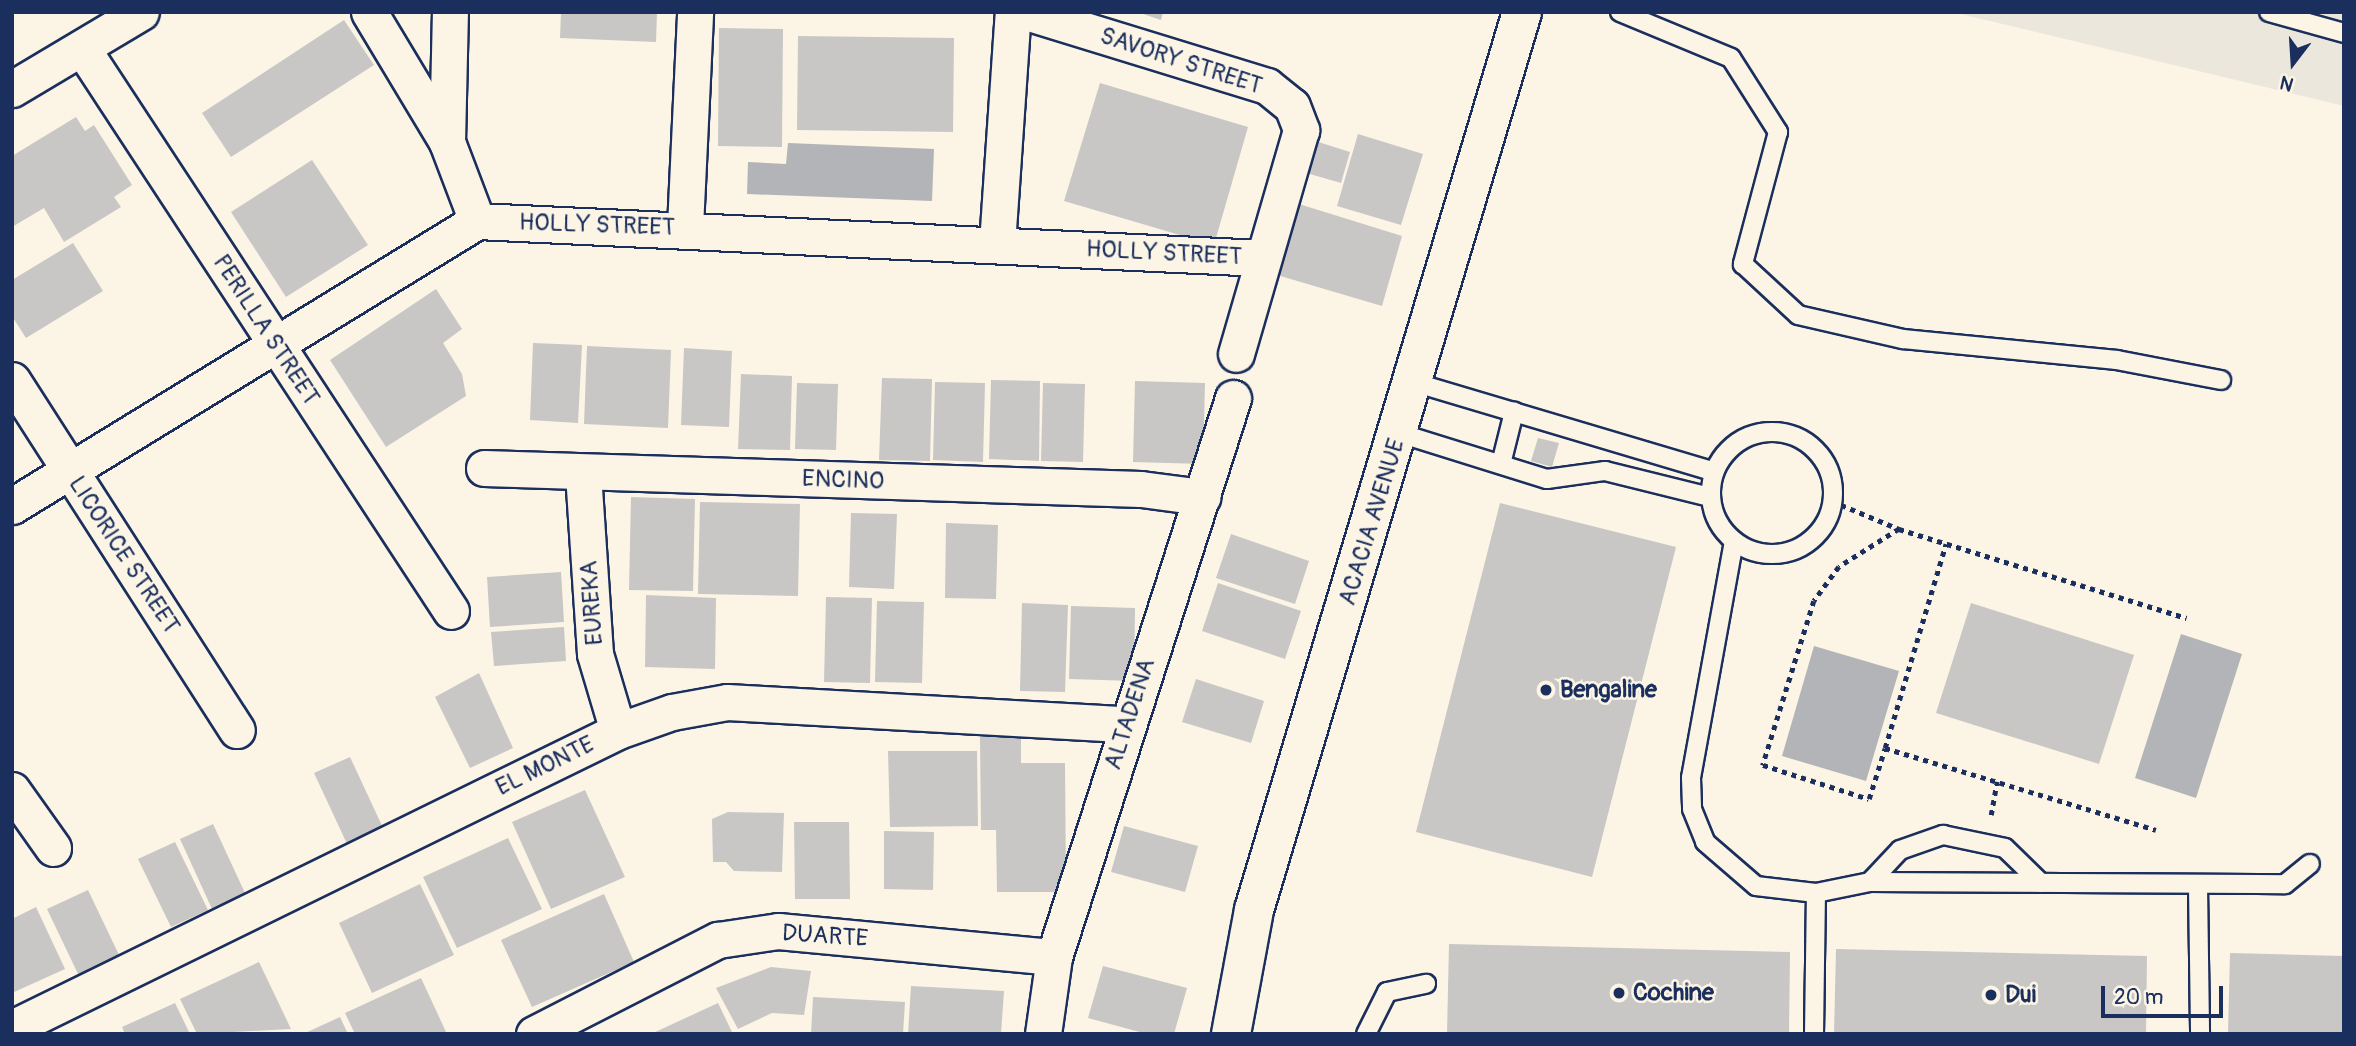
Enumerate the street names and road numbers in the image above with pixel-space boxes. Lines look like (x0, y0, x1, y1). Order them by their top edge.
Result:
street label: SAVORY STREET (1096, 21, 1266, 101)
street label: HOLLY STREET (518, 208, 676, 242)
street label: HOLLY STREET (1085, 235, 1243, 271)
street label: PERILLA STREET (207, 249, 325, 411)
street label: ACACIA AVENUE (1333, 435, 1411, 609)
street label: ENCINO (801, 464, 885, 496)
street label: LICORICE STREET (62, 471, 186, 639)
street label: EUREKA (575, 560, 609, 646)
street label: ALTADENA (1099, 655, 1161, 773)
street label: EL MONTE (491, 730, 599, 802)
street label: DUARTE (781, 919, 869, 953)

